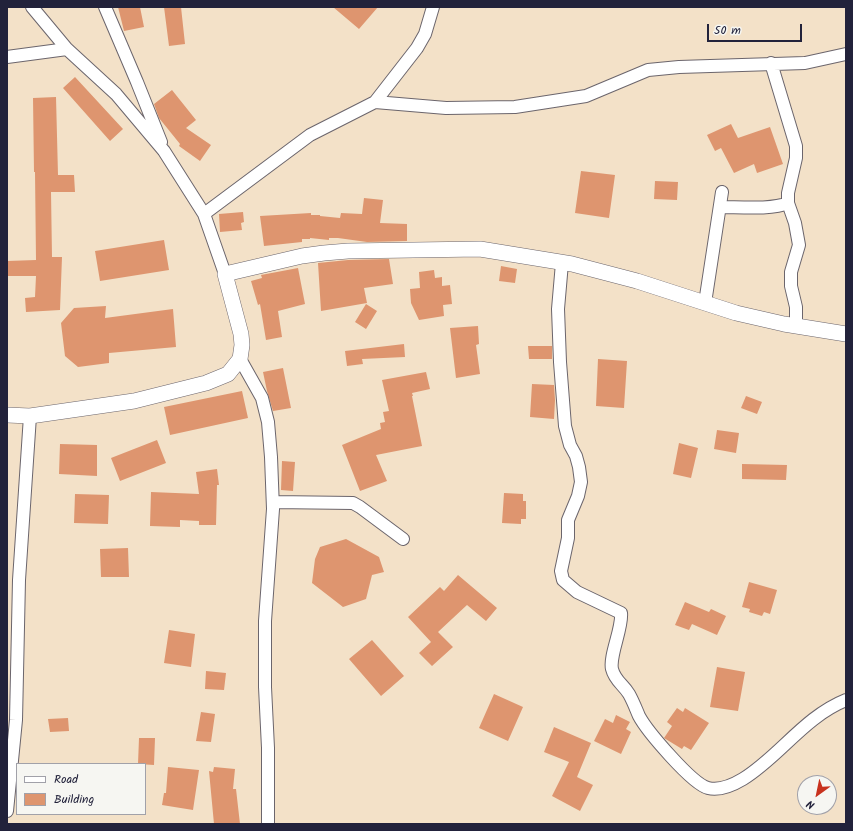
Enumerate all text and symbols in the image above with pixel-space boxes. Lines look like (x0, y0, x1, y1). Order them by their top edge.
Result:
scale bar (709, 16, 804, 42)
text: 50 m (714, 21, 741, 40)
legend (16, 763, 146, 815)
text: Road (54, 770, 78, 789)
north arrow (797, 775, 837, 815)
text: Building (54, 790, 94, 809)
text: N (803, 795, 819, 814)

